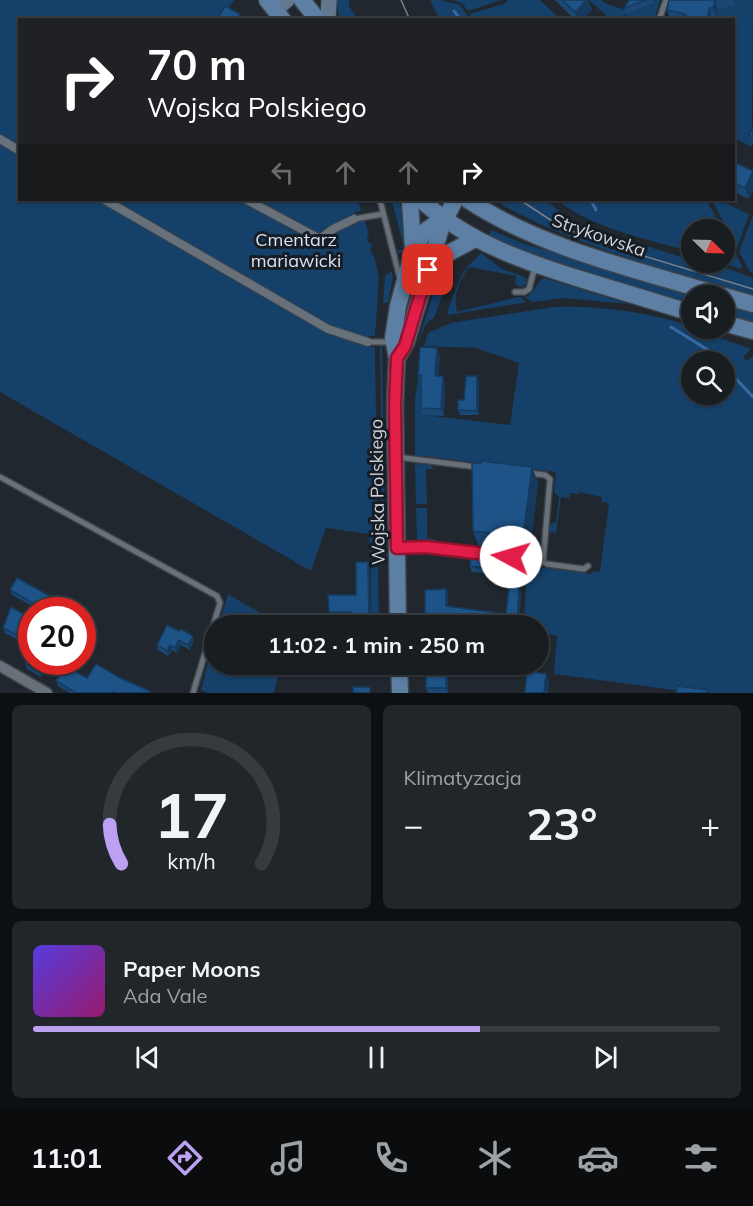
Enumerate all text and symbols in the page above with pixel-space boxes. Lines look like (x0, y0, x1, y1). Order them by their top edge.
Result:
text: 70 m (147, 38, 247, 91)
icon: right (48, 42, 126, 120)
text: Wojska Polskiego (147, 90, 367, 124)
icon: left (266, 156, 299, 189)
icon: ahead (329, 156, 362, 189)
icon: ahead (392, 156, 425, 189)
icon: right (455, 156, 488, 189)
street label: Strykowska (549, 208, 649, 262)
north arrow (681, 219, 735, 273)
map controls (681, 219, 735, 405)
park label: Cmentarz mariawicki (251, 228, 341, 272)
pin (402, 244, 453, 295)
icon: arrive (411, 253, 444, 286)
button: sound (681, 285, 735, 339)
button: search (681, 351, 735, 405)
street label: Wojska Polskiego (364, 419, 390, 565)
position arrow (479, 525, 543, 589)
speed limit sign: 20 (18, 597, 96, 675)
text: 11:02 · 1 min · 250 m (268, 631, 485, 659)
text: Klimatyzacja (404, 765, 522, 790)
text: 17 (154, 775, 229, 854)
text: 23° (526, 795, 597, 851)
text: − (404, 804, 423, 845)
text: + (700, 804, 720, 845)
text: km/h (167, 847, 215, 874)
text: Paper Moons (123, 955, 261, 983)
text: Ada Vale (123, 983, 207, 1008)
icon: previous (131, 1041, 164, 1074)
icon: pause (360, 1041, 393, 1074)
icon: next (589, 1041, 622, 1074)
icon: directions (164, 1137, 206, 1179)
icon: music (267, 1137, 309, 1179)
icon: phone (370, 1137, 412, 1179)
icon: climate (474, 1137, 516, 1179)
icon: car (577, 1137, 619, 1179)
icon: filters (680, 1137, 722, 1179)
text: 11:01 (31, 1141, 102, 1175)

